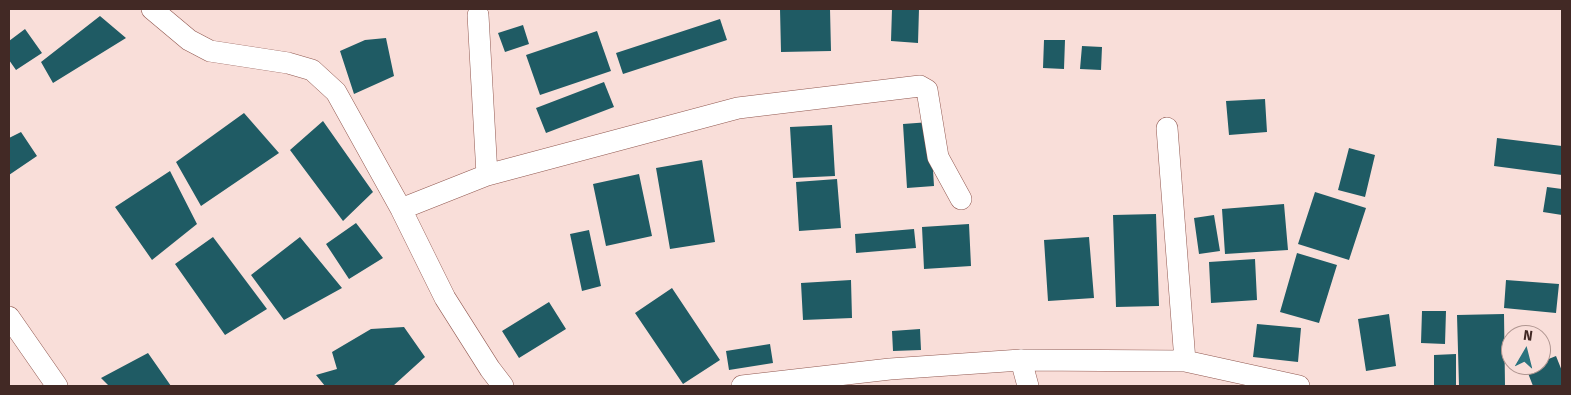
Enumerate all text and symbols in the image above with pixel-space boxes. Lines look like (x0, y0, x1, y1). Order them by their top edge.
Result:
north arrow (1501, 325, 1551, 375)
text: N (1522, 327, 1534, 345)

